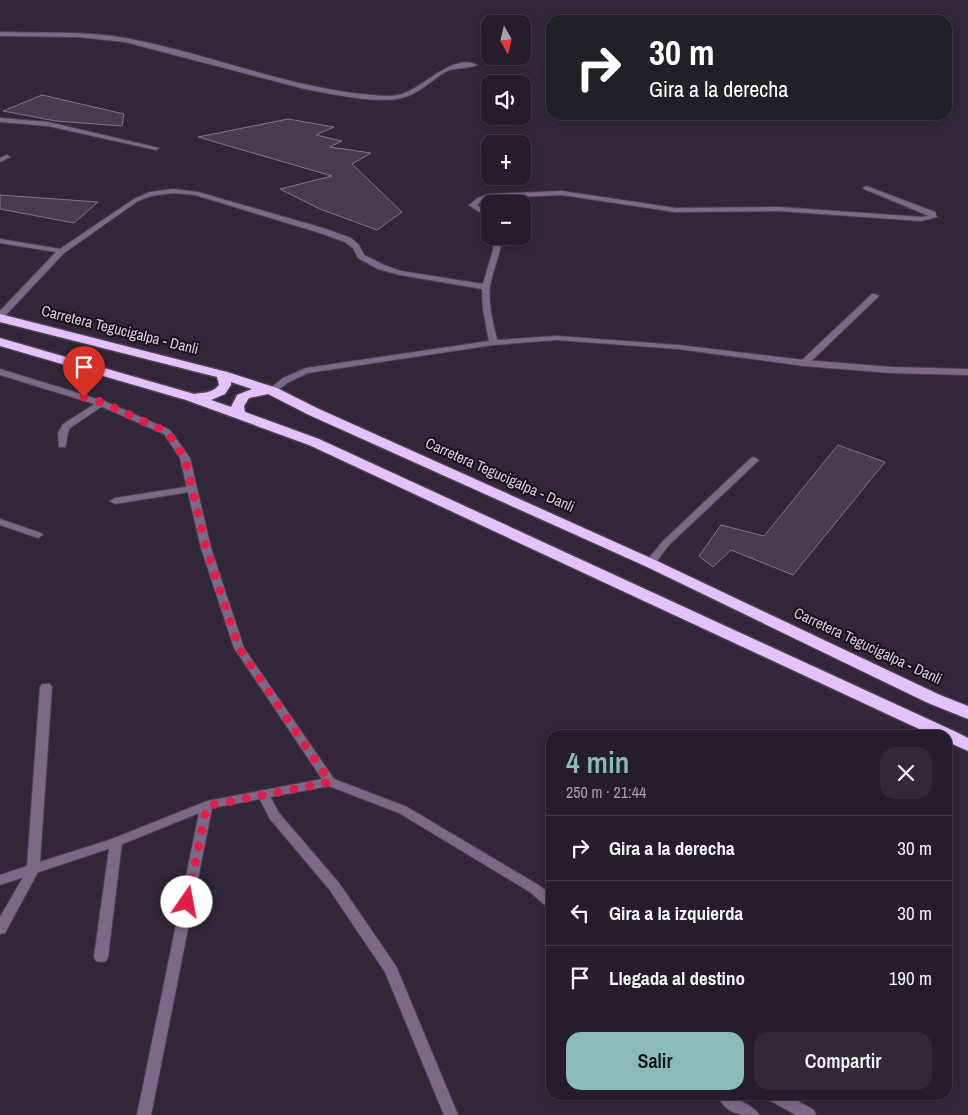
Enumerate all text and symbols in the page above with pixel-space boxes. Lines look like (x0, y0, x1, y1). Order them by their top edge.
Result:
north arrow (481, 15, 531, 65)
map controls (481, 15, 531, 245)
text: 30 m (649, 29, 714, 76)
icon: right (566, 35, 631, 100)
text: Gira a la derecha (649, 74, 788, 104)
button: sound (481, 75, 531, 125)
button: + (481, 135, 531, 185)
button: − (481, 195, 531, 245)
street label: Carretera Tegucigalpa - Danli (39, 300, 201, 359)
pin (63, 346, 105, 397)
icon: arrive (70, 353, 98, 381)
street label: Carretera Tegucigalpa - Danli (422, 432, 578, 517)
street label: Carretera Tegucigalpa - Danli (791, 602, 946, 689)
text: 4 min (566, 742, 629, 782)
button: close (880, 747, 932, 799)
text: 250 m · 21:44 (566, 781, 646, 803)
icon: right (566, 834, 594, 862)
text: Gira a la derecha (609, 835, 735, 861)
text: 30 m (897, 835, 932, 861)
position arrow (160, 875, 212, 927)
icon: left (566, 899, 594, 927)
text: Gira a la izquierda (609, 900, 743, 926)
text: 30 m (897, 900, 932, 926)
icon: arrive (566, 964, 594, 992)
text: Llegada al destino (609, 965, 745, 991)
text: 190 m (889, 965, 932, 991)
button: Salir (566, 1032, 744, 1090)
button: Compartir (754, 1032, 932, 1090)

